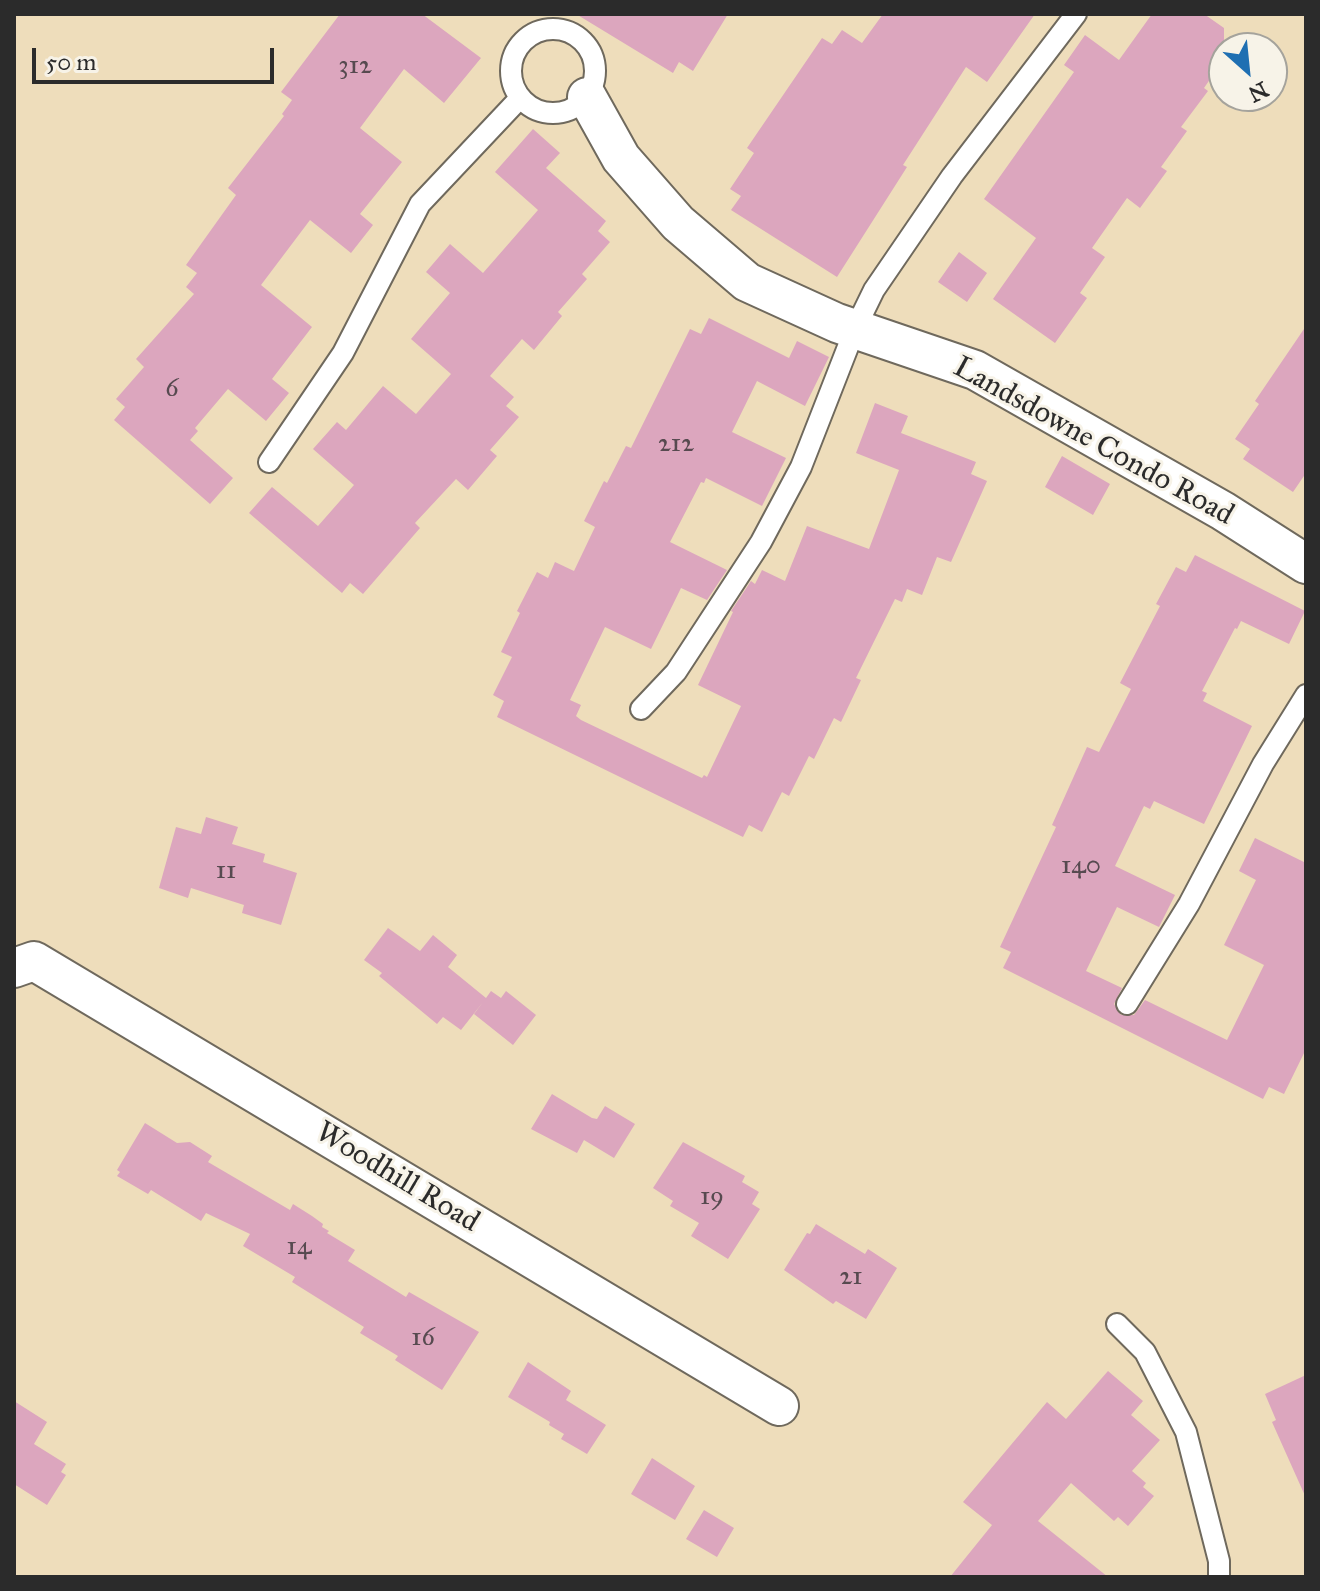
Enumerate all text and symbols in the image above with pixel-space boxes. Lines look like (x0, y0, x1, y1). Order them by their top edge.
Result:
scale bar (36, 32, 278, 82)
north arrow (1208, 32, 1288, 112)
text: 50 m (46, 47, 96, 77)
house number: 312 (338, 51, 372, 83)
text: N (1244, 76, 1273, 108)
street label: Landsdowne Condo Road (947, 350, 1239, 534)
house number: 6 (165, 374, 179, 406)
house number: 212 (658, 429, 694, 461)
house number: 140 (1061, 851, 1101, 883)
house number: 11 (216, 856, 236, 888)
street label: Woodhill Road (309, 1115, 485, 1241)
house number: 19 (700, 1182, 724, 1214)
house number: 14 (287, 1232, 311, 1264)
house number: 21 (839, 1262, 863, 1294)
house number: 16 (411, 1323, 435, 1355)

